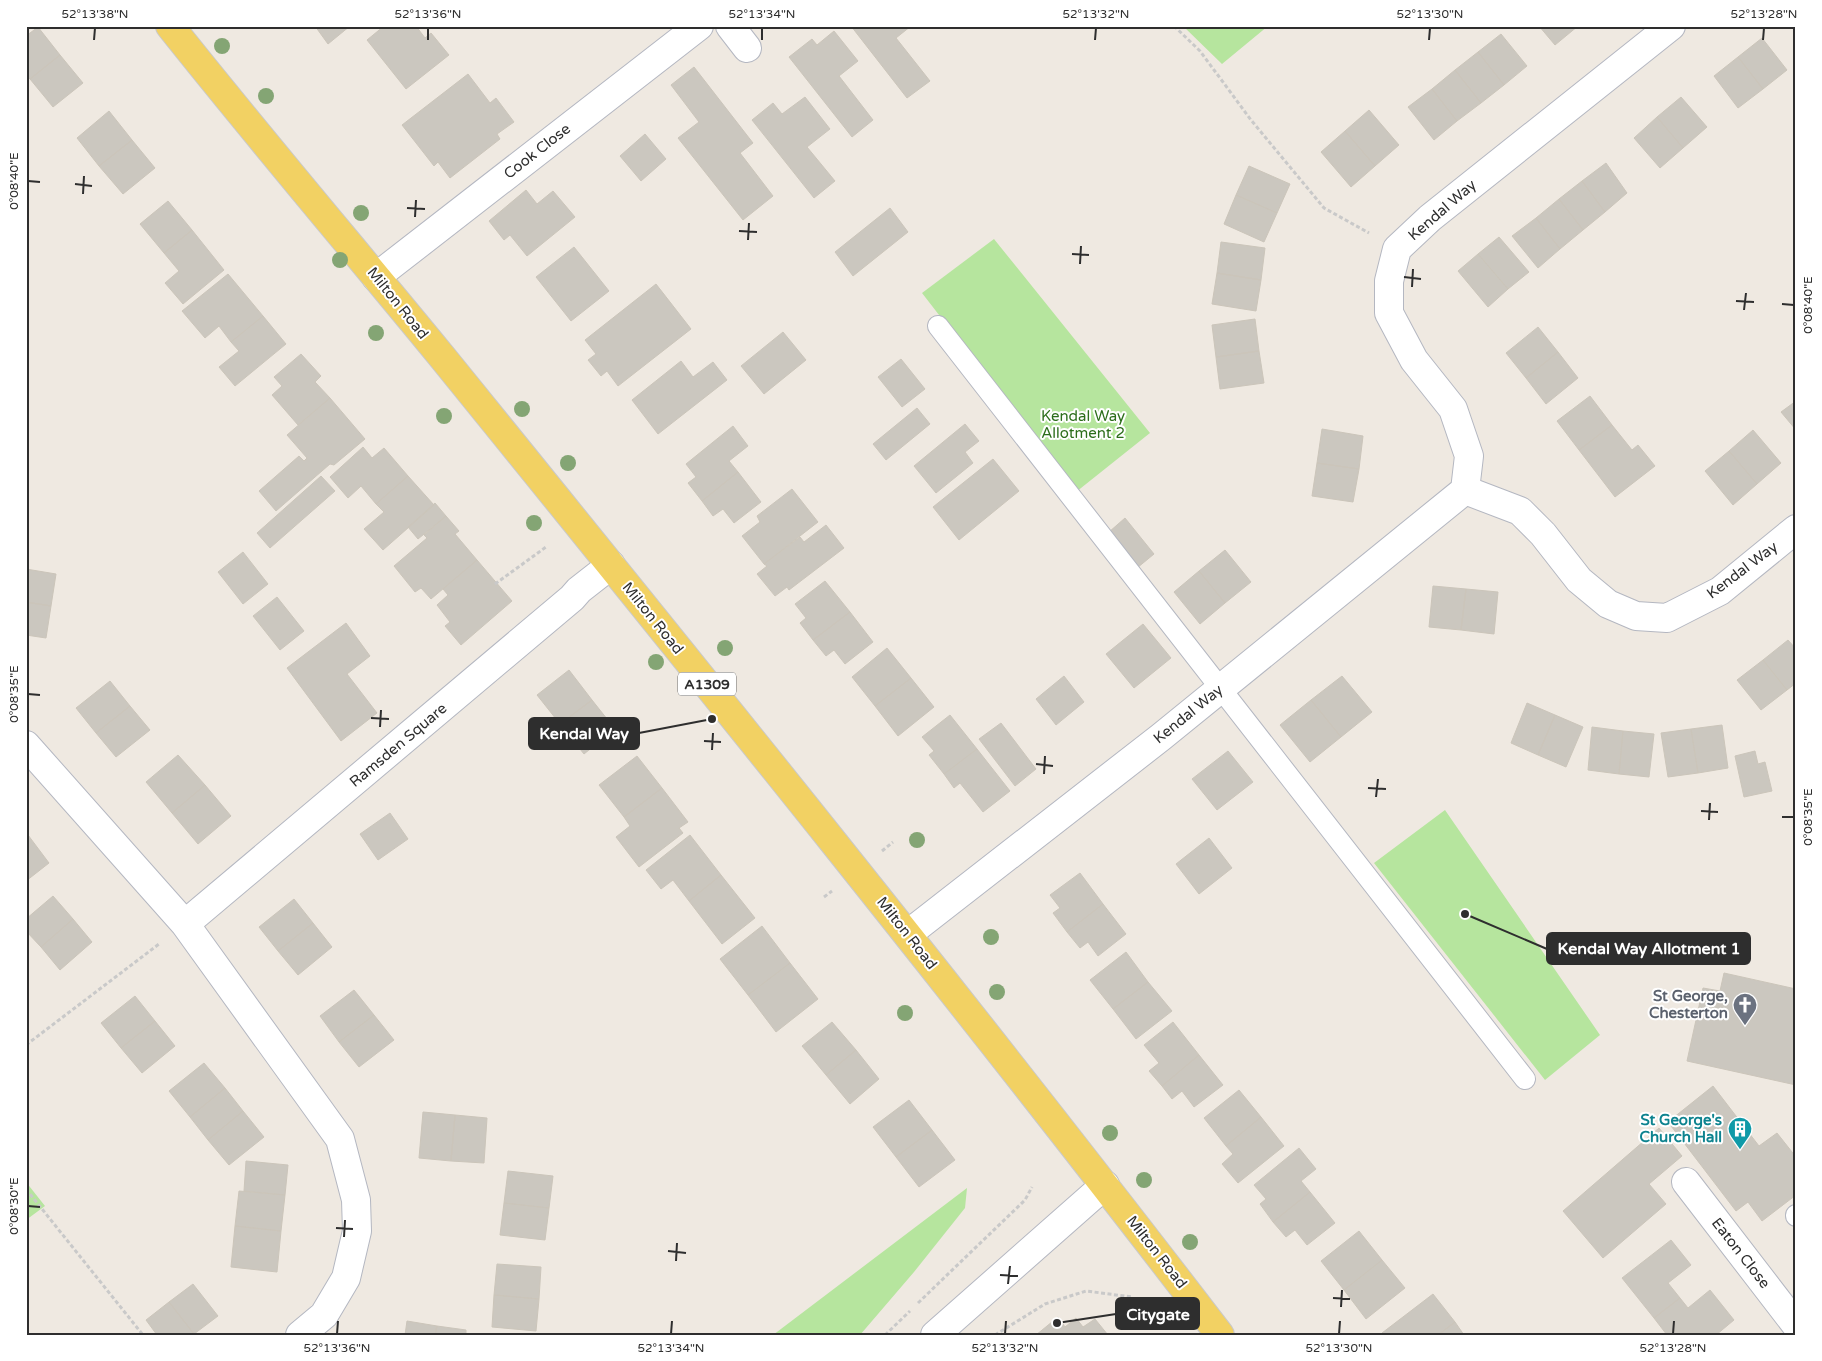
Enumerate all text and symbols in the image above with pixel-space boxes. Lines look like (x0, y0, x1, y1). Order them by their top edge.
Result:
text: 52°13'38"N (62, 7, 129, 21)
text: 52°13'36"N (395, 7, 462, 21)
text: 52°13'34"N (729, 7, 796, 21)
text: 52°13'32"N (1063, 7, 1130, 21)
text: 52°13'30"N (1397, 7, 1464, 21)
text: 52°13'28"N (1731, 7, 1798, 21)
street label: Cook Close (500, 119, 574, 183)
text: 0°08'40"E (7, 152, 21, 210)
street label: Kendal Way (1404, 176, 1480, 244)
street label: Milton Road (364, 263, 432, 343)
text: 0°08'40"E (1801, 276, 1815, 334)
park label: Kendal Way Allotment 2 (1041, 407, 1125, 442)
street label: Kendal Way (1703, 537, 1781, 603)
street label: Milton Road (619, 578, 687, 658)
text: 0°08'35"E (7, 665, 21, 723)
road number: A1309 (678, 672, 736, 696)
street label: Kendal Way (1150, 681, 1226, 747)
street label: Ramsden Square (346, 699, 450, 791)
callout: Kendal Way (529, 718, 639, 749)
text: Kendal Way (539, 724, 629, 744)
text: 0°08'35"E (1801, 788, 1815, 846)
street label: Milton Road (873, 893, 941, 973)
callout: Kendal Way Allotment 1 (1547, 933, 1750, 964)
text: Kendal Way Allotment 1 (1557, 939, 1741, 959)
place label: St George, Chesterton (1649, 987, 1728, 1022)
church icon: St George, Chesterton (1732, 992, 1758, 1026)
place label: St George's Church Hall (1640, 1111, 1722, 1146)
building icon: St George's Church Hall (1727, 1116, 1753, 1150)
text: 0°08'30"E (7, 1177, 21, 1235)
street label: Milton Road (1123, 1212, 1191, 1292)
street label: Eaton Close (1708, 1214, 1774, 1292)
callout: Citygate (1116, 1298, 1199, 1329)
text: Citygate (1126, 1305, 1190, 1325)
text: 52°13'36"N (304, 1341, 371, 1355)
text: 52°13'34"N (638, 1341, 705, 1355)
text: 52°13'32"N (972, 1341, 1039, 1355)
text: 52°13'30"N (1306, 1341, 1373, 1355)
text: 52°13'28"N (1640, 1341, 1707, 1355)

